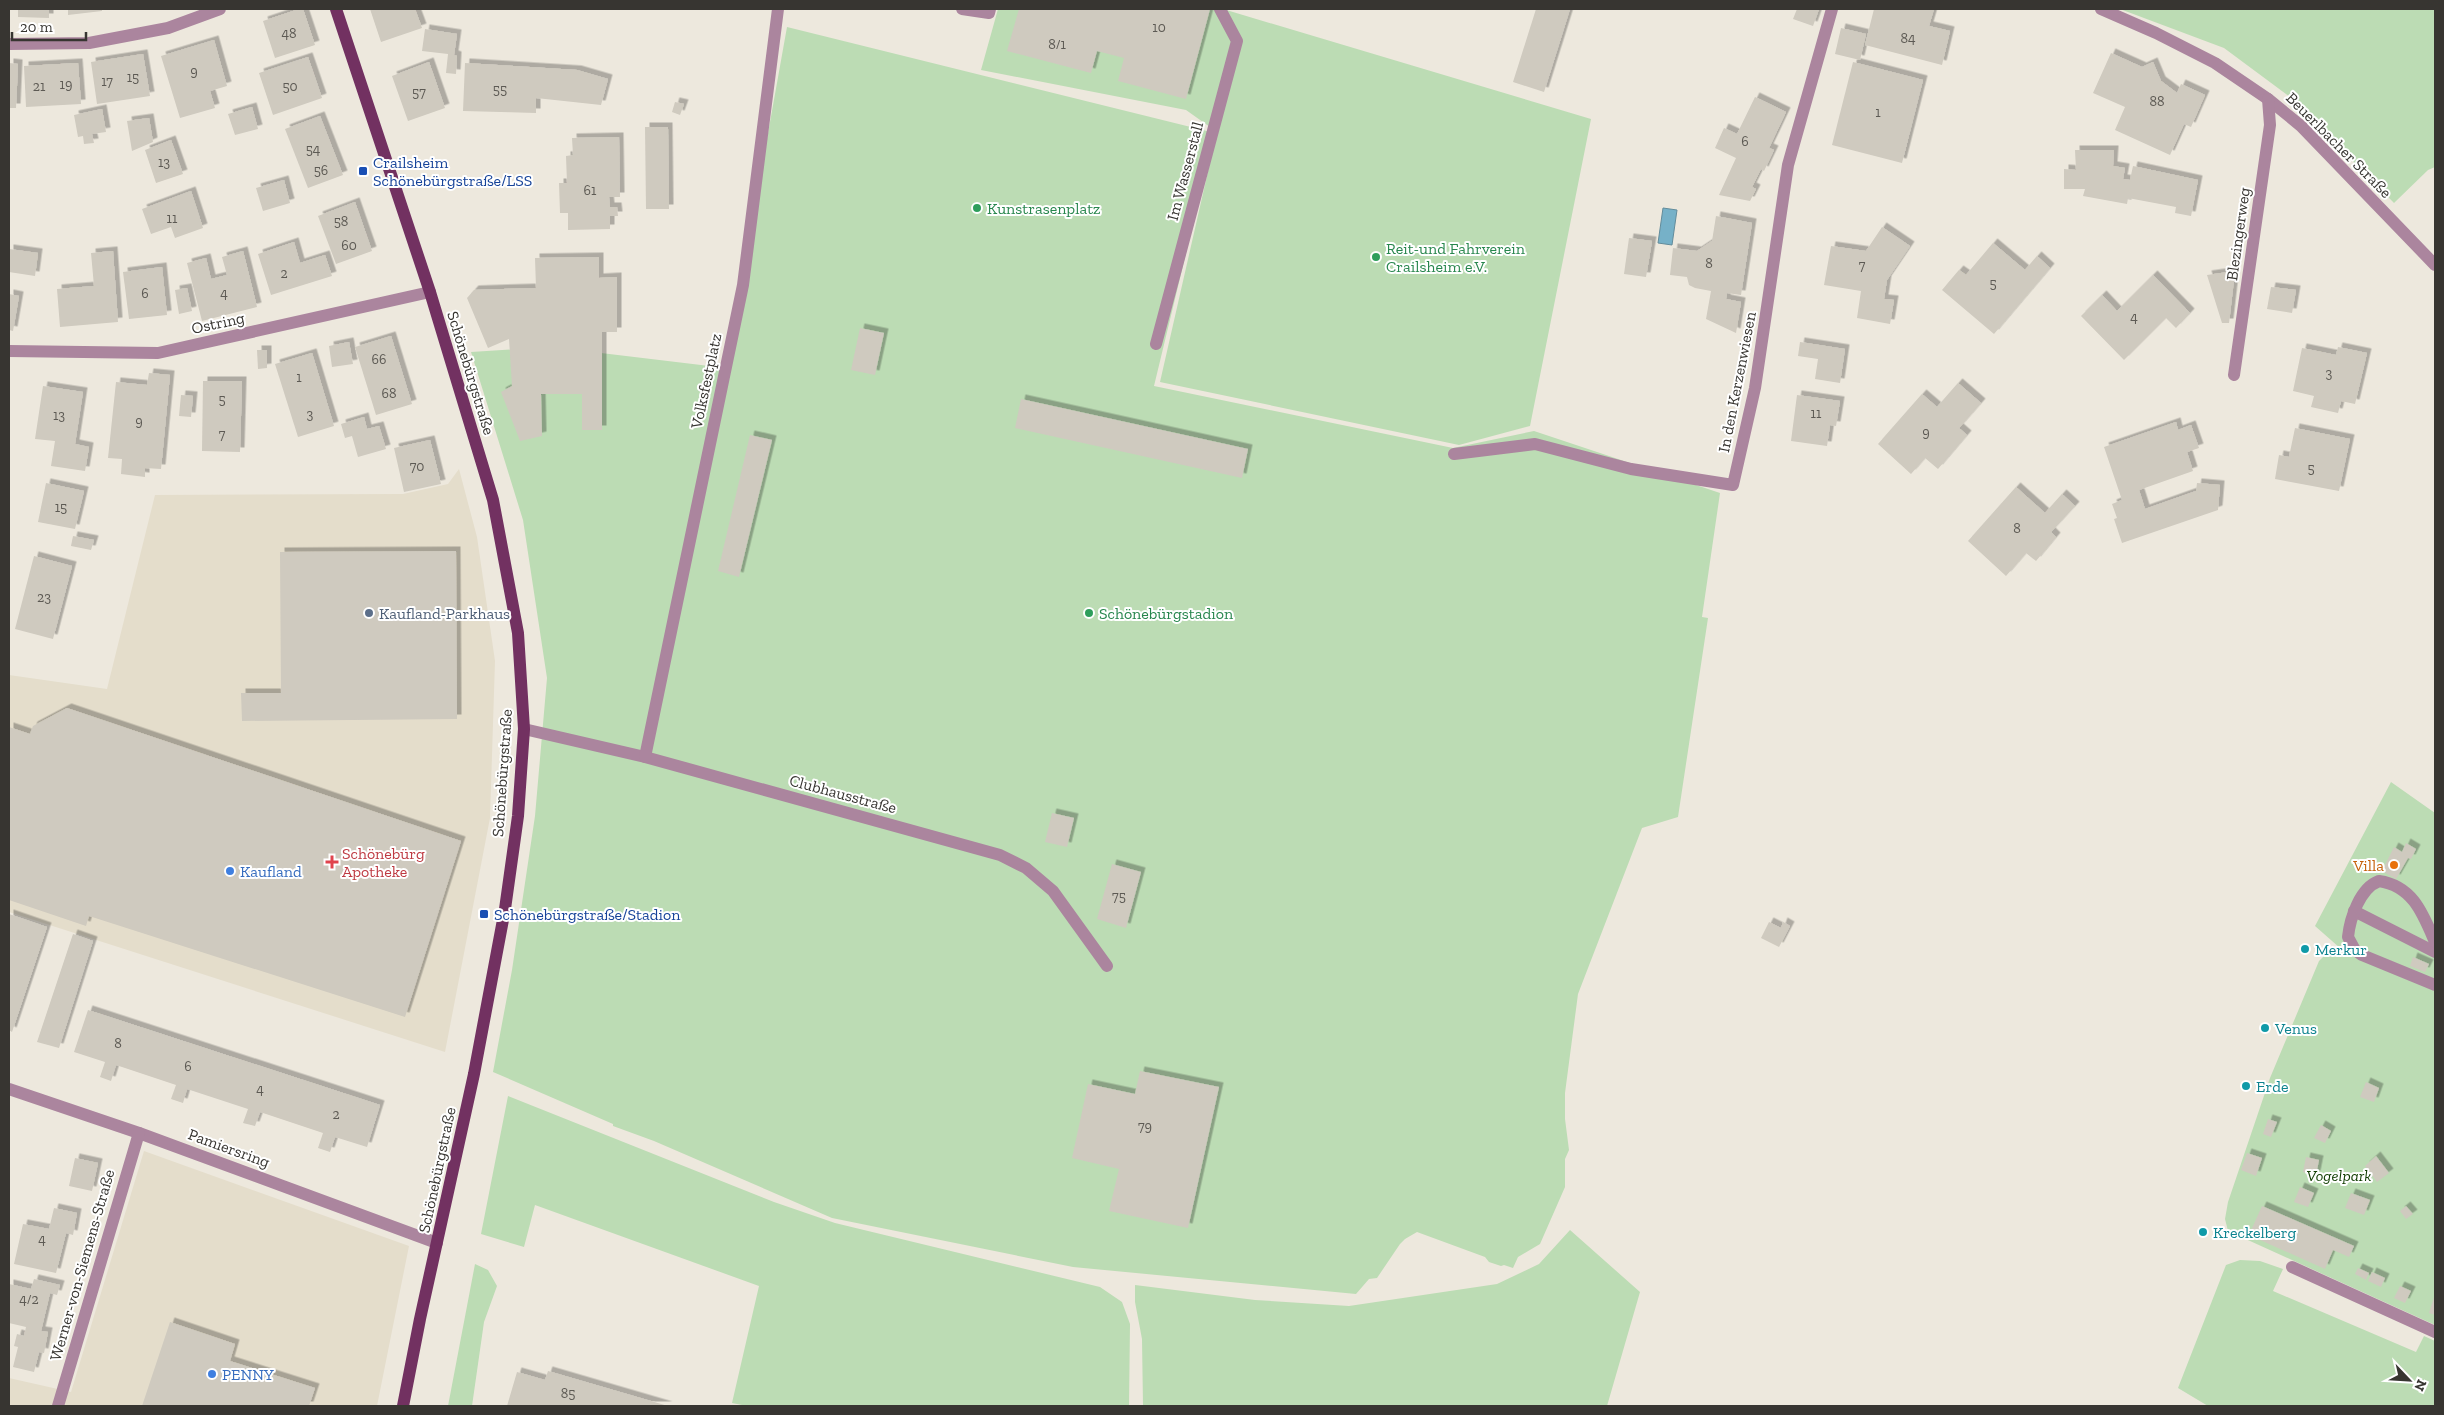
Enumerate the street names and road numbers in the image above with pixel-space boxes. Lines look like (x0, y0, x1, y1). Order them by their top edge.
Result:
street label: Beuerlbacher Straße (2282, 88, 2396, 202)
street label: Im Wasserstall (1163, 120, 1207, 222)
street label: Blezingerweg (2222, 186, 2254, 282)
street label: Ostring (190, 308, 246, 338)
street label: Schönebürgstraße (443, 309, 499, 437)
street label: In den Kerzenwiesen (1714, 309, 1760, 454)
street label: Volksfestplatz (686, 332, 725, 431)
street label: Schönebürgstraße (488, 708, 516, 838)
street label: Clubhausstraße (787, 771, 899, 817)
street label: Schönebürgstraße (414, 1105, 460, 1235)
street label: Pamiersring (186, 1124, 273, 1172)
street label: Werner-von-Siemens-Straße (46, 1167, 118, 1363)

